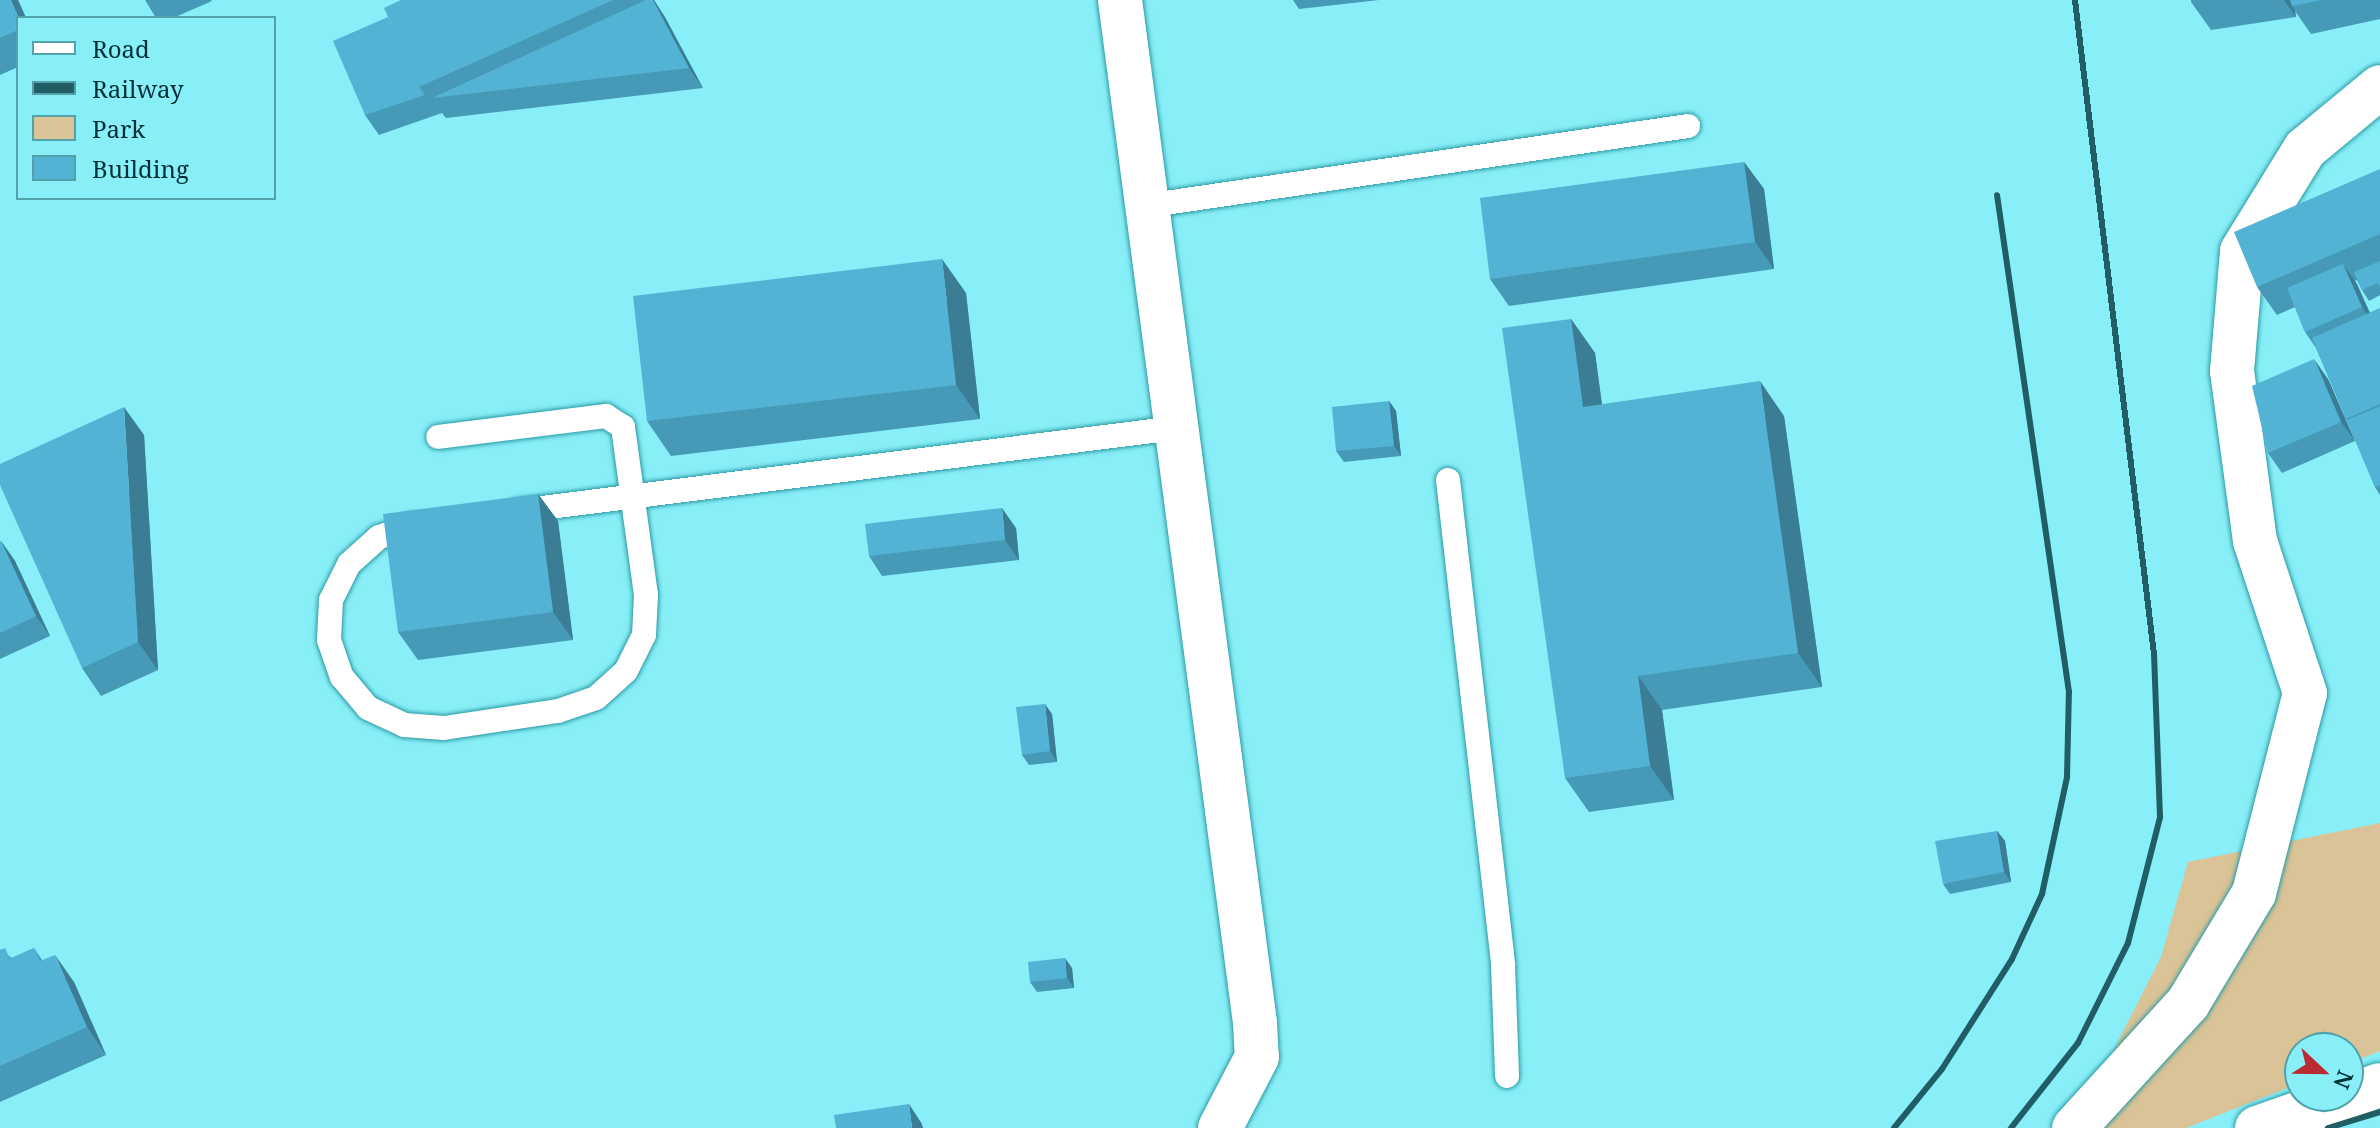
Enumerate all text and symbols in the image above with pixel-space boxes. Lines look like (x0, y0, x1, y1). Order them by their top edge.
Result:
legend (16, 16, 276, 200)
text: Road (92, 32, 150, 65)
text: Railway (92, 72, 184, 105)
text: Park (92, 112, 145, 145)
text: Building (92, 152, 189, 185)
north arrow (2284, 1032, 2364, 1112)
text: N (2327, 1067, 2362, 1094)

